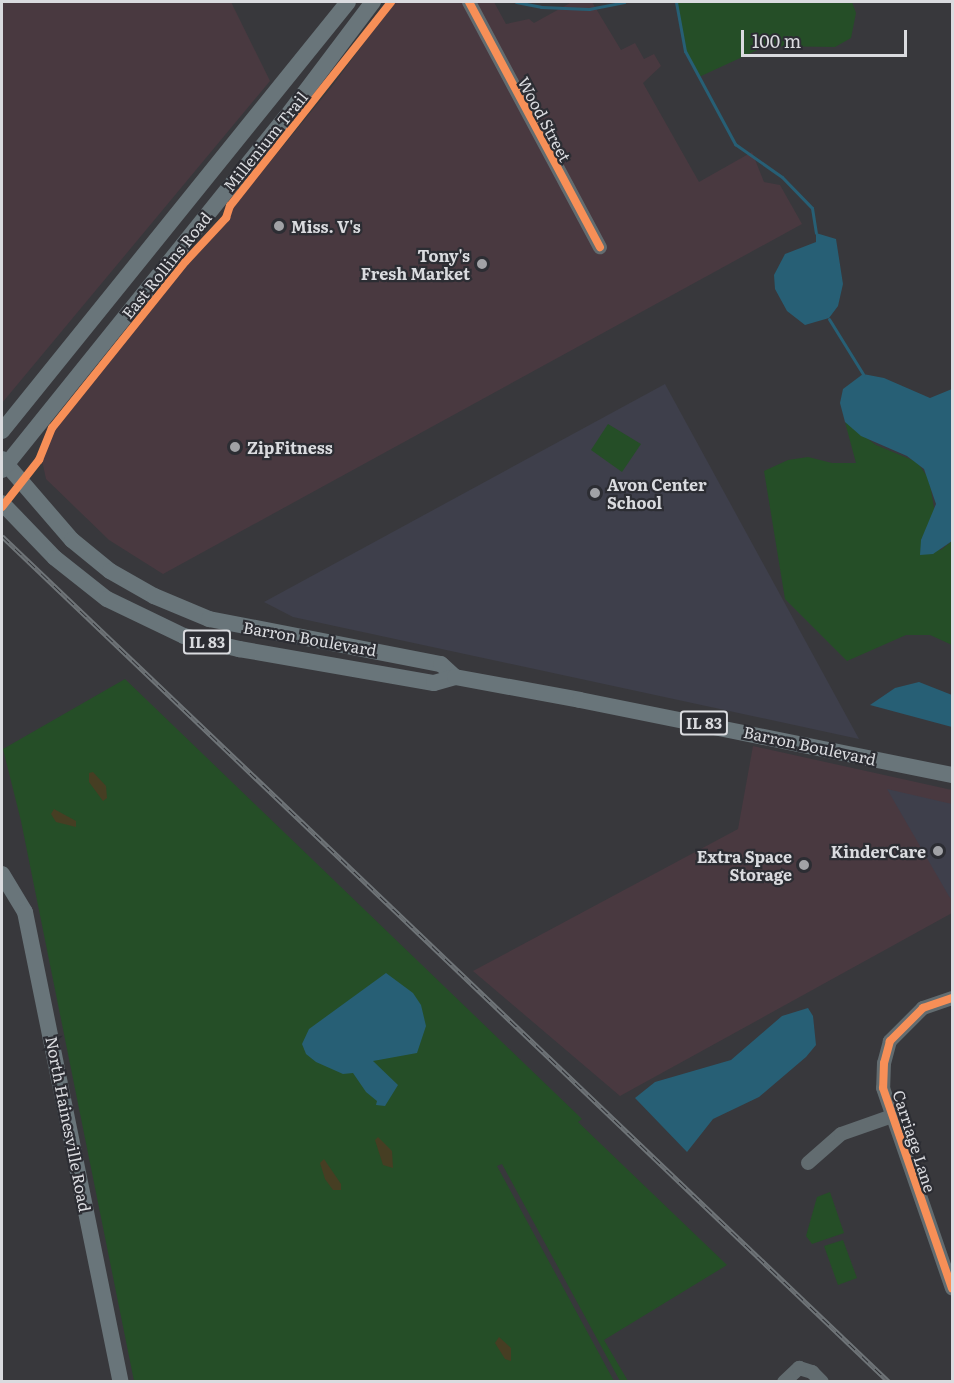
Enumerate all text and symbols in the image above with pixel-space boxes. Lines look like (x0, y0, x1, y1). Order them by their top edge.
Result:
scale bar (744, 18, 910, 56)
text: 100 m (752, 27, 801, 54)
street label: Wood Street (515, 73, 575, 165)
street label: Millenium Trail (219, 87, 311, 195)
street label: East Rollins Road (117, 208, 215, 322)
place label: Miss. V's (291, 216, 361, 236)
marker: Miss. V's (272, 219, 286, 233)
place label: Tony's Fresh Market (361, 245, 470, 283)
marker: Tony's Fresh Market (475, 257, 489, 271)
place label: ZipFitness (247, 437, 333, 457)
marker: ZipFitness (228, 440, 242, 454)
place label: Avon Center School (607, 474, 707, 512)
marker: Avon Center School (588, 486, 602, 500)
street label: Barron Boulevard (242, 617, 378, 659)
road number: IL 83 (182, 630, 232, 654)
road number: IL 83 (678, 711, 730, 735)
street label: Barron Boulevard (742, 722, 878, 768)
place label: KinderCare (831, 841, 926, 861)
marker: KinderCare (931, 844, 945, 858)
place label: Extra Space Storage (697, 846, 792, 884)
marker: Extra Space Storage (797, 858, 811, 872)
street label: North Hainesville Road (43, 1035, 95, 1213)
street label: Carriage Lane (889, 1088, 941, 1194)

